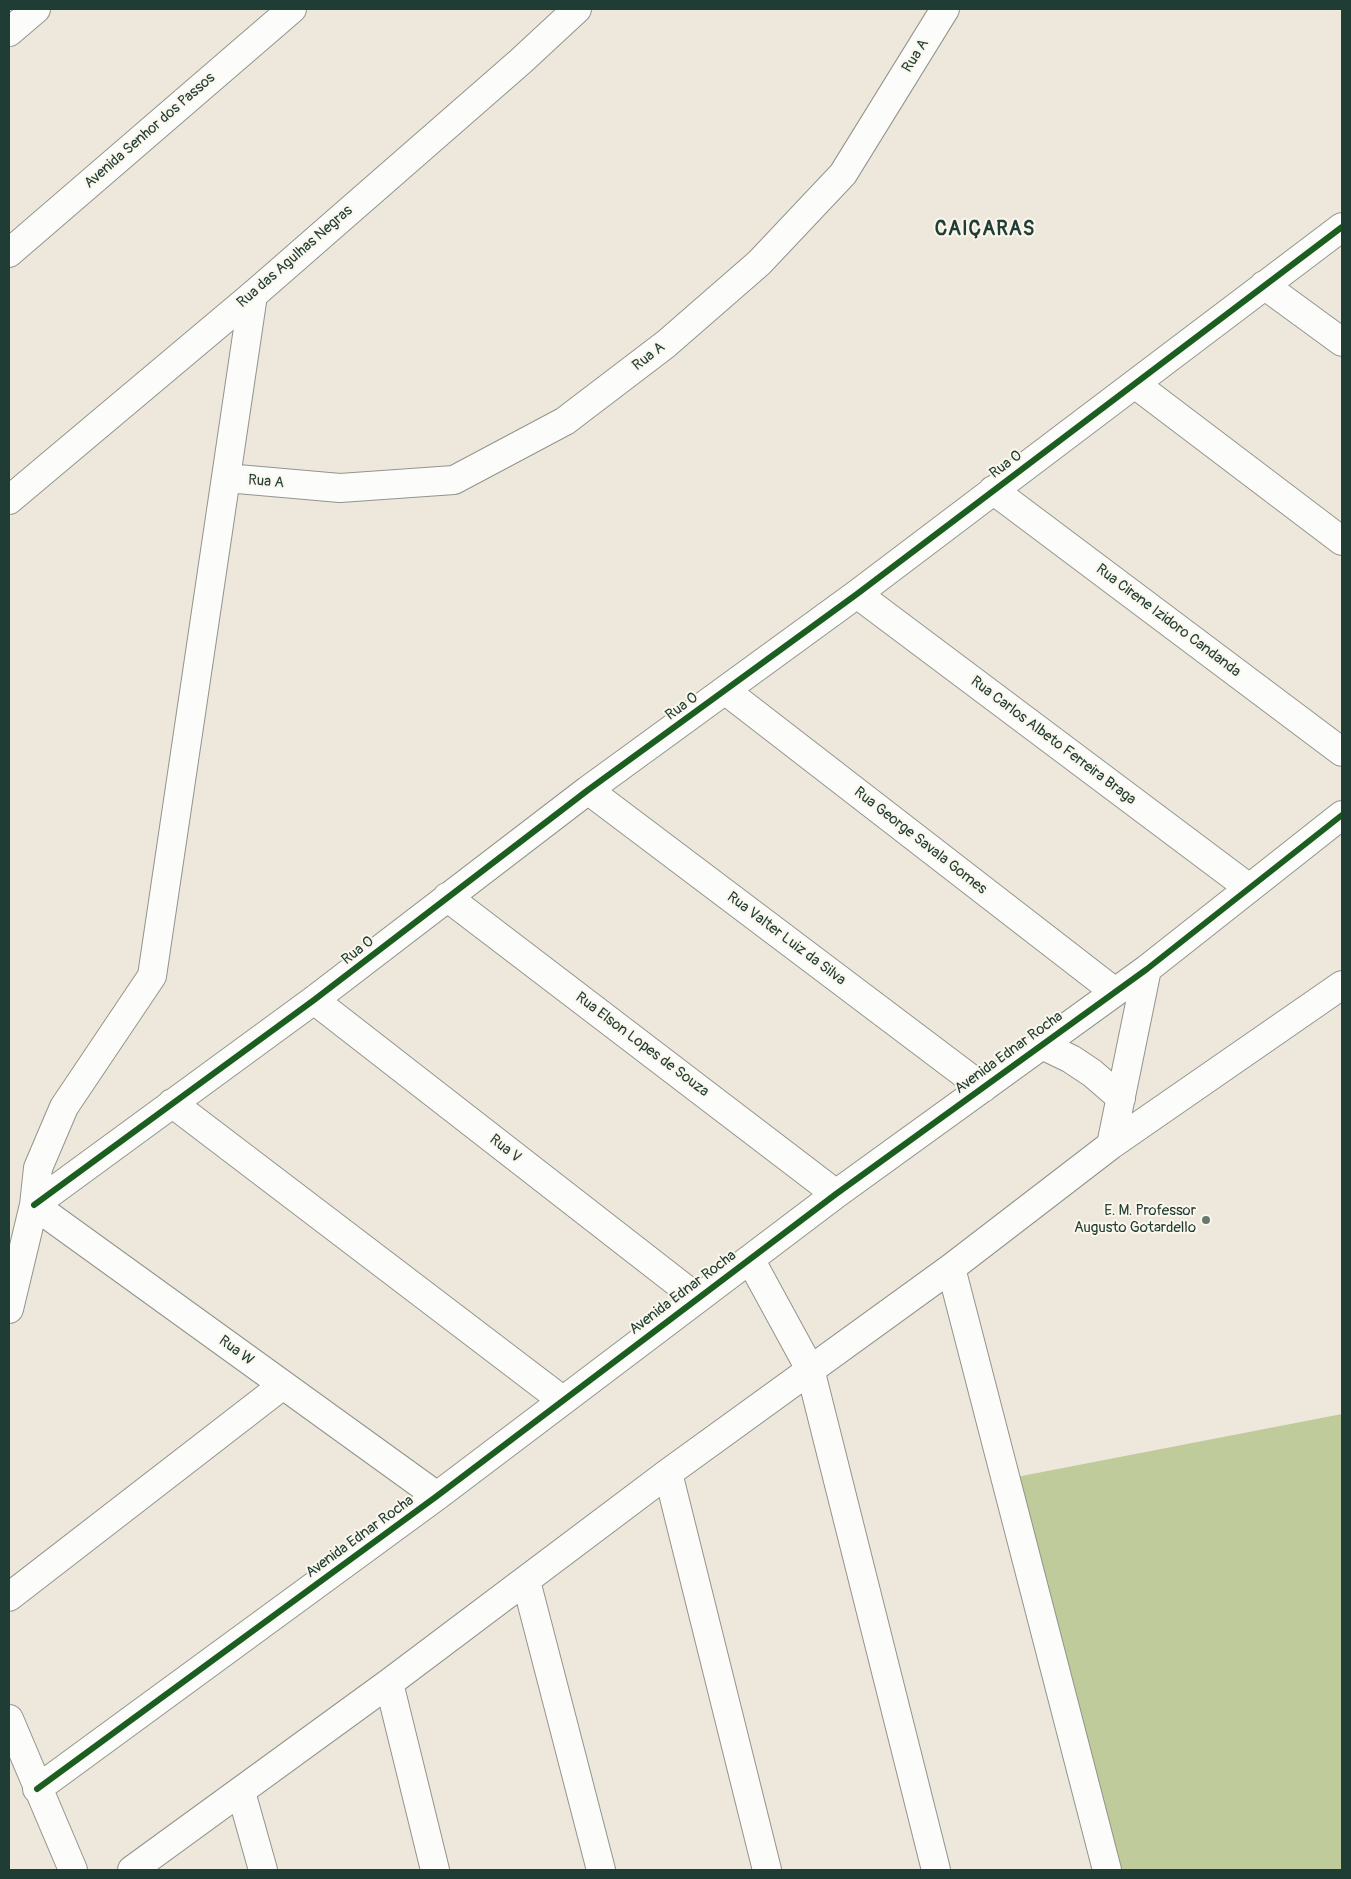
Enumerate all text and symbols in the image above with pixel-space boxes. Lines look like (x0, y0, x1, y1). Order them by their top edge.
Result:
street label: Rua A (899, 36, 933, 76)
street label: Avenida Senhor dos Passos (81, 69, 219, 193)
street label: Rua das Agulhas Negras (234, 202, 356, 312)
district label: CAIÇARAS (934, 218, 1036, 242)
street label: Rua A (629, 339, 669, 375)
street label: Rua O (986, 447, 1026, 483)
street label: Rua A (247, 471, 285, 493)
street label: Rua Cirene Izidoro Candanda (1092, 561, 1244, 681)
street label: Rua Carlos Albeto Ferreira Braga (967, 673, 1139, 809)
street label: Rua O (662, 689, 702, 725)
street label: Rua George Savala Gomes (850, 784, 990, 898)
street label: Rua Valter Luiz da Silva (723, 888, 849, 990)
street label: Rua O (338, 933, 378, 969)
street label: Rua Elson Lopes de Souza (572, 989, 712, 1101)
street label: Avenida Ednar Rocha (952, 1008, 1066, 1098)
street label: Rua V (485, 1131, 525, 1167)
place label: E. M. Professor Augusto Gotardello (1074, 1202, 1196, 1237)
marker: E. M. Professor Augusto Gotardello (1200, 1214, 1212, 1226)
street label: Avenida Ednar Rocha (626, 1247, 740, 1339)
street label: Rua W (215, 1332, 257, 1370)
street label: Avenida Ednar Rocha (303, 1492, 417, 1582)

